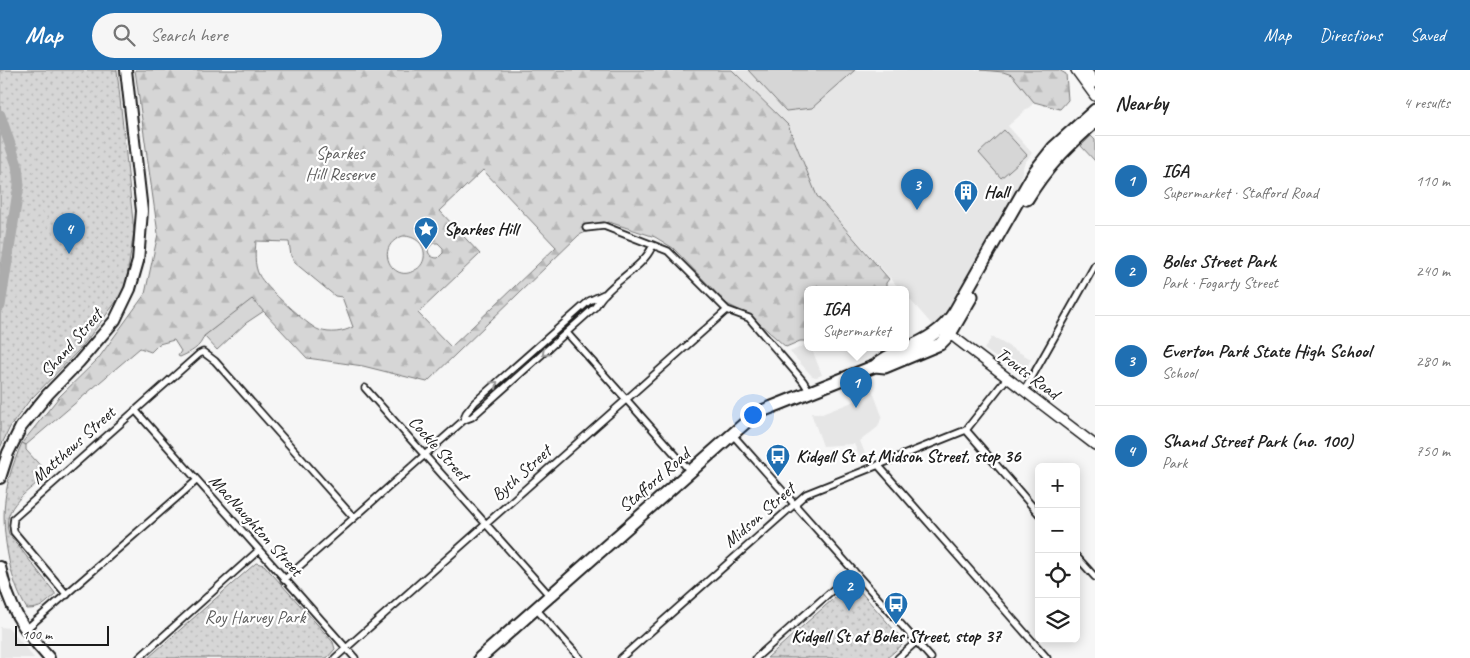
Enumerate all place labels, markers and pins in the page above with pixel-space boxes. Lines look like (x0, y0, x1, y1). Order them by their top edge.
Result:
pin: 3 (901, 169, 933, 210)
building icon: Hall (953, 179, 979, 213)
place label: Hall (984, 181, 1013, 203)
pin: 4 (53, 213, 85, 254)
place icon: Sparkes Hill (413, 216, 439, 250)
place label: Sparkes Hill (444, 218, 522, 240)
pin: 1 (840, 367, 872, 408)
bus stop icon: Kidgell St at Midson Street, stop 36 (765, 443, 791, 477)
place label: Kidgell St at Midson Street, stop 36 (796, 445, 1022, 467)
pin: 2 (833, 570, 865, 611)
bus stop icon: Kidgell St at Boles Street, stop 37 (883, 591, 909, 625)
place label: Kidgell St at Boles Street, stop 37 (791, 625, 1003, 647)

